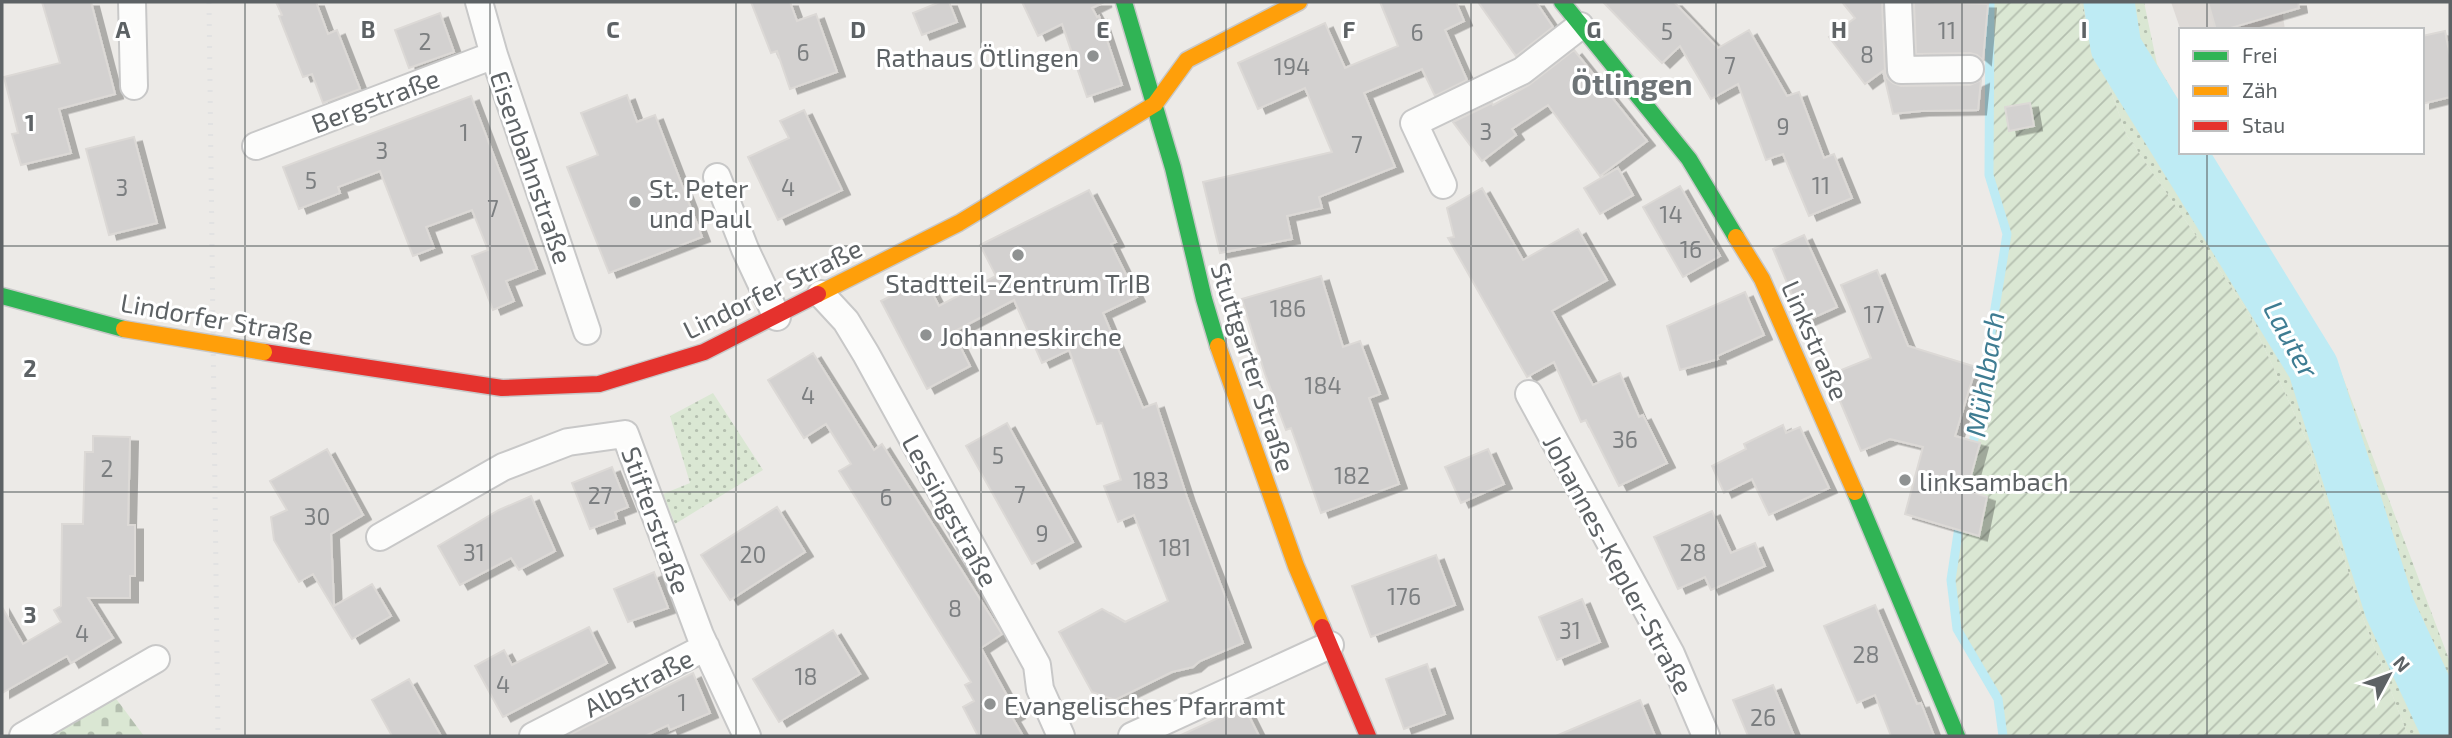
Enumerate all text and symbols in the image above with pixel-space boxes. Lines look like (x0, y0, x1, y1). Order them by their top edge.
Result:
text: A (115, 15, 131, 43)
text: B (361, 15, 375, 43)
text: C (606, 15, 620, 43)
text: D (850, 15, 866, 43)
text: E (1096, 15, 1110, 43)
text: F (1343, 15, 1356, 43)
text: G (1587, 15, 1601, 43)
text: H (1831, 15, 1847, 43)
text: I (2081, 15, 2087, 43)
house number: 11 (1938, 16, 1956, 44)
house number: 5 (1661, 17, 1673, 45)
house number: 6 (1410, 18, 1424, 46)
house number: 2 (419, 27, 431, 55)
legend (2179, 28, 2424, 154)
house number: 6 (796, 38, 810, 66)
house number: 8 (1860, 40, 1874, 68)
place label: Rathaus Ötlingen (876, 41, 1079, 72)
text: Frei (2242, 42, 2278, 67)
marker: Rathaus Ötlingen (1085, 48, 1101, 64)
house number: 7 (1724, 51, 1736, 79)
house number: 194 (1274, 52, 1310, 80)
street label: Bergstraße (307, 61, 443, 139)
district label: Ötlingen (1571, 65, 1693, 101)
street label: Eisenbahnstraße (484, 66, 580, 268)
text: Zäh (2242, 77, 2278, 102)
text: 1 (25, 108, 35, 136)
house number: 9 (1776, 112, 1790, 140)
text: Stau (2242, 112, 2285, 137)
house number: 3 (1480, 117, 1492, 145)
house number: 1 (459, 118, 469, 146)
house number: 7 (1351, 130, 1363, 158)
house number: 3 (376, 136, 388, 164)
house number: 5 (305, 166, 317, 194)
house number: 11 (1812, 171, 1830, 199)
place label: St. Peter und Paul (649, 172, 752, 233)
house number: 3 (116, 173, 128, 201)
house number: 4 (781, 173, 795, 201)
house number: 7 (487, 194, 499, 222)
marker: St. Peter und Paul (627, 194, 643, 210)
house number: 14 (1659, 200, 1683, 228)
street label: Lindorfer Straße (678, 231, 866, 345)
house number: 16 (1680, 235, 1702, 263)
marker: Stadtteil-Zentrum TrIB (1010, 247, 1026, 263)
street label: Stuttgarter Straße (1206, 258, 1302, 476)
place label: Stadtteil-Zentrum TrIB (885, 267, 1151, 298)
street label: Linkstraße (1776, 275, 1856, 405)
street label: Lindorfer Straße (118, 286, 316, 350)
house number: 186 (1270, 294, 1306, 322)
water label: Lauter (2257, 295, 2327, 384)
house number: 17 (1864, 300, 1885, 328)
water label: Mühlbach (1957, 309, 2011, 439)
place label: Johanneskirche (940, 320, 1122, 351)
marker: Johanneskirche (918, 327, 934, 343)
text: 2 (23, 354, 37, 382)
house number: 184 (1304, 371, 1342, 399)
house number: 4 (801, 381, 815, 409)
house number: 36 (1612, 425, 1638, 453)
street label: Lessingstraße (896, 429, 1006, 591)
street label: Johannes-Kepler-Straße (1537, 429, 1701, 699)
house number: 5 (992, 441, 1004, 469)
street label: Stifterstraße (616, 442, 698, 598)
house number: 2 (101, 454, 113, 482)
house number: 182 (1334, 461, 1370, 489)
place label: linksambach (1919, 465, 2069, 496)
house number: 183 (1133, 466, 1169, 494)
marker: linksambach (1897, 472, 1913, 488)
house number: 7 (1014, 480, 1026, 508)
house number: 27 (588, 481, 613, 509)
house number: 6 (879, 483, 893, 511)
house number: 30 (304, 502, 330, 530)
house number: 9 (1035, 519, 1049, 547)
house number: 181 (1159, 533, 1191, 561)
house number: 31 (463, 538, 485, 566)
house number: 28 (1680, 538, 1706, 566)
house number: 20 (740, 540, 766, 568)
house number: 176 (1387, 582, 1421, 610)
house number: 8 (948, 594, 962, 622)
text: 3 (23, 600, 37, 628)
house number: 31 (1559, 616, 1581, 644)
house number: 4 (75, 619, 89, 647)
house number: 28 (1853, 640, 1879, 668)
north arrow (2354, 640, 2424, 710)
street label: Albstraße (578, 641, 698, 723)
text: N (2389, 651, 2415, 676)
house number: 18 (794, 662, 818, 690)
house number: 4 (496, 670, 510, 698)
house number: 1 (677, 688, 687, 716)
place label: Evangelisches Pfarramt (1004, 689, 1286, 720)
marker: Evangelisches Pfarramt (982, 696, 998, 712)
house number: 26 (1750, 703, 1776, 731)

